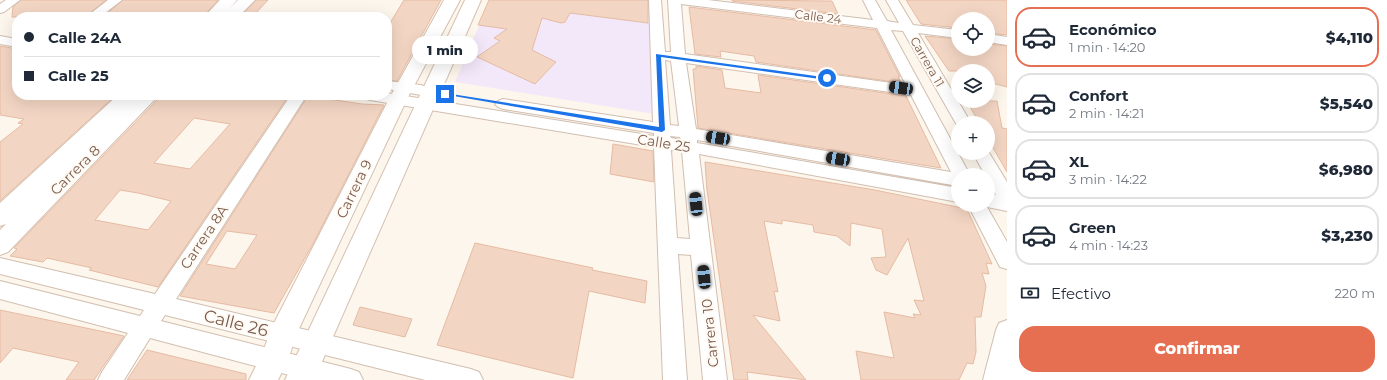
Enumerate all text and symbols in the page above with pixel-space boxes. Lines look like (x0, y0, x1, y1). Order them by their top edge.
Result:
street label: Calle 24 (794, 6, 842, 27)
map controls (951, 12, 995, 212)
button: locate (951, 12, 995, 56)
icon: car (1021, 19, 1057, 55)
text: Económico (1069, 20, 1157, 39)
text: Calle 24A (48, 28, 121, 47)
text: $4,110 (1326, 28, 1373, 47)
street label: Carrera 11 (907, 34, 948, 89)
callout: 1 min (412, 36, 478, 64)
text: 1 min · 14:20 (1069, 39, 1145, 55)
text: 1 min (427, 42, 463, 58)
button: layers (951, 64, 995, 108)
text: Calle 25 (48, 66, 109, 85)
route start (818, 69, 836, 87)
car (888, 80, 914, 96)
route end (436, 85, 454, 103)
icon: car (1021, 85, 1057, 121)
text: Confort (1069, 86, 1129, 105)
text: $5,540 (1320, 94, 1373, 113)
text: 2 min · 14:21 (1069, 105, 1144, 121)
button: + (951, 116, 995, 160)
street label: Calle 25 (636, 130, 692, 156)
car (705, 130, 731, 146)
street label: Carrera 8 (46, 141, 104, 199)
car (825, 151, 851, 167)
icon: car (1021, 151, 1057, 187)
text: XL (1069, 152, 1088, 171)
street label: Carrera 9 (332, 157, 376, 221)
text: $6,980 (1319, 160, 1373, 179)
button: − (951, 168, 995, 212)
text: 3 min · 14:22 (1069, 171, 1147, 187)
car (689, 191, 703, 217)
street label: Carrera 8A (176, 201, 233, 272)
icon: car (1021, 217, 1057, 253)
text: Green (1069, 218, 1116, 237)
text: $3,230 (1322, 226, 1373, 245)
text: 4 min · 14:23 (1069, 237, 1148, 253)
car (697, 264, 711, 290)
icon: cash (1019, 282, 1041, 304)
text: Efectivo (1051, 284, 1111, 303)
text: 220 m (1334, 285, 1375, 301)
street label: Carrera 10 (697, 298, 723, 368)
street label: Calle 26 (202, 305, 270, 341)
button: Confirmar (1019, 326, 1375, 372)

